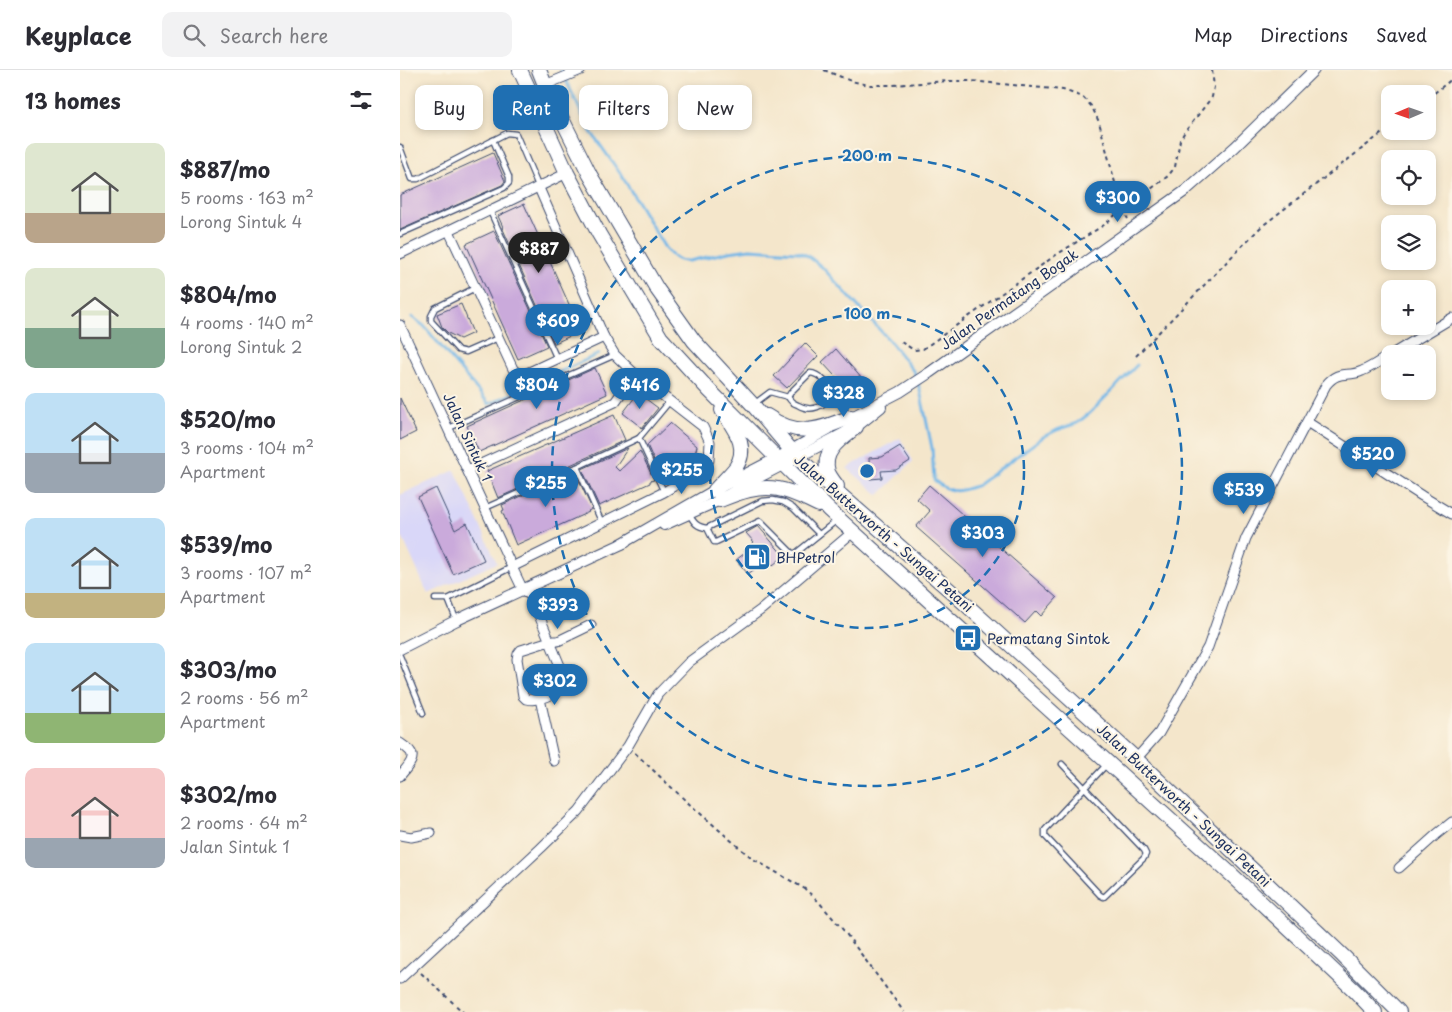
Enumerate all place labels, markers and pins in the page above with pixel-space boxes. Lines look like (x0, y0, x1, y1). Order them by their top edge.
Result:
pin: $300 (1088, 180, 1148, 223)
pin: $887 (509, 232, 569, 274)
pin: $609 (528, 304, 588, 346)
pin: $804 (507, 368, 567, 410)
pin: $416 (610, 368, 670, 410)
pin: $328 (814, 376, 874, 418)
pin: $520 (1343, 436, 1403, 479)
pin: $255 (652, 452, 712, 495)
centre of rings (858, 462, 876, 480)
pin: $255 (516, 466, 576, 508)
pin: $539 (1214, 472, 1274, 515)
pin: $303 (953, 516, 1013, 558)
fuel station icon: BHPetrol (742, 542, 772, 572)
place label: BHPetrol (776, 547, 835, 568)
pin: $393 (528, 588, 588, 630)
bus stop icon: Permatang Sintok (953, 623, 983, 653)
place label: Permatang Sintok (987, 628, 1110, 649)
pin: $302 (525, 664, 585, 706)

